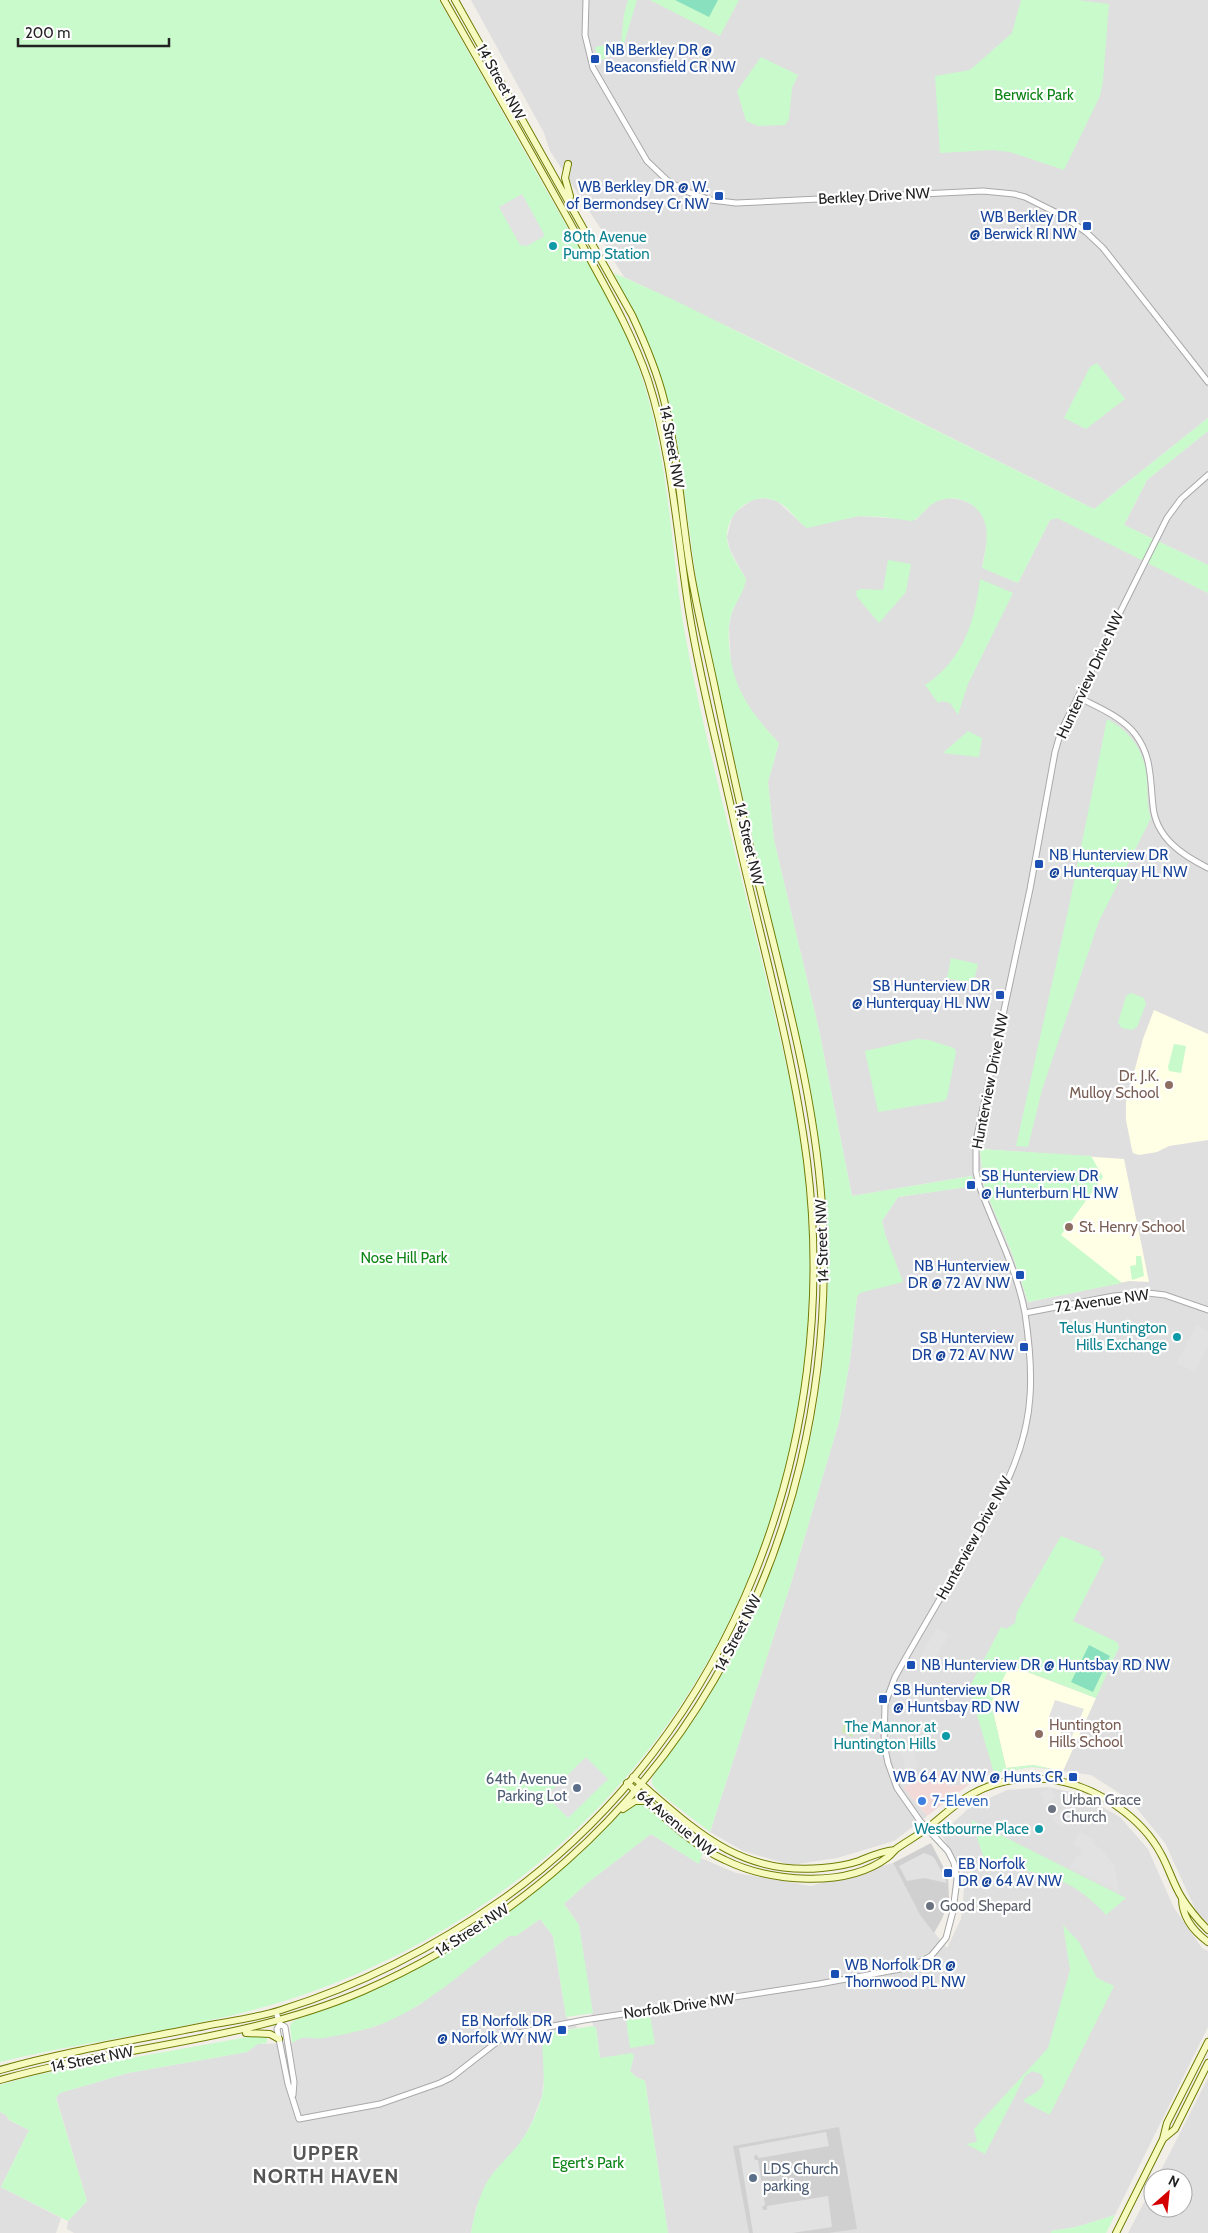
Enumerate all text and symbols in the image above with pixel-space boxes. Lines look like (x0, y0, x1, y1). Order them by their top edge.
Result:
scale bar (18, 15, 169, 47)
text: 200 m (25, 24, 70, 42)
street label: 14 Street NW (473, 41, 530, 124)
place label: NB Berkley DR @ Beaconsfield CR NW (605, 41, 737, 76)
marker: NB Berkley DR @ Beaconsfield CR NW (589, 53, 601, 65)
park label: Berwick Park (994, 86, 1074, 104)
place label: WB Berkley DR @ W. of Bermondsey Cr NW (566, 178, 710, 213)
street label: Berkley Drive NW (818, 184, 931, 208)
marker: WB Berkley DR @ W. of Bermondsey Cr NW (713, 190, 725, 202)
place label: WB Berkley DR @ Berwick RI NW (969, 208, 1078, 243)
marker: WB Berkley DR @ Berwick RI NW (1081, 220, 1093, 232)
place label: 80th Avenue Pump Station (563, 228, 650, 263)
marker: 80th Avenue Pump Station (547, 240, 559, 252)
street label: 14 Street NW (656, 404, 688, 491)
street label: Hunterview Drive NW (1053, 608, 1128, 741)
street label: 14 Street NW (731, 801, 767, 888)
place label: NB Hunterview DR @ Hunterquay HL NW (1049, 846, 1188, 881)
marker: NB Hunterview DR @ Hunterquay HL NW (1033, 858, 1045, 870)
place label: SB Hunterview DR @ Hunterquay HL NW (852, 977, 991, 1012)
marker: SB Hunterview DR @ Hunterquay HL NW (994, 989, 1006, 1001)
street label: Hunterview Drive NW (968, 1011, 1012, 1151)
place label: Dr. J.K. Mulloy School (1069, 1067, 1159, 1102)
marker: Dr. J.K. Mulloy School (1163, 1079, 1175, 1091)
place label: SB Hunterview DR @ Hunterburn HL NW (981, 1167, 1119, 1202)
marker: SB Hunterview DR @ Hunterburn HL NW (965, 1179, 977, 1191)
street label: 14 Street NW (812, 1198, 832, 1283)
place label: St. Henry School (1079, 1218, 1185, 1236)
marker: St. Henry School (1063, 1221, 1075, 1233)
park label: Nose Hill Park (361, 1249, 448, 1267)
place label: NB Hunterview DR @ 72 AV NW (908, 1257, 1011, 1292)
marker: NB Hunterview DR @ 72 AV NW (1014, 1269, 1026, 1281)
street label: 72 Avenue NW (1054, 1285, 1151, 1316)
place label: Telus Huntington Hills Exchange (1059, 1319, 1167, 1354)
place label: SB Hunterview DR @ 72 AV NW (912, 1329, 1015, 1364)
marker: Telus Huntington Hills Exchange (1171, 1331, 1183, 1343)
marker: SB Hunterview DR @ 72 AV NW (1018, 1341, 1030, 1353)
street label: Hunterview Drive NW (933, 1472, 1016, 1603)
street label: 14 Street NW (711, 1591, 765, 1674)
place label: NB Hunterview DR @ Huntsbay RD NW (921, 1656, 1171, 1674)
marker: NB Hunterview DR @ Huntsbay RD NW (905, 1659, 917, 1671)
place label: SB Hunterview DR @ Huntsbay RD NW (893, 1681, 1020, 1716)
marker: SB Hunterview DR @ Huntsbay RD NW (877, 1693, 889, 1705)
place label: Huntington Hills School (1049, 1716, 1123, 1751)
place label: The Mannor at Huntington Hills (833, 1718, 936, 1753)
marker: Huntington Hills School (1033, 1728, 1045, 1740)
marker: The Mannor at Huntington Hills (940, 1730, 952, 1742)
place label: WB 64 AV NW @ Hunts CR (893, 1768, 1063, 1786)
place label: 64th Avenue Parking Lot (486, 1770, 567, 1805)
marker: WB 64 AV NW @ Hunts CR (1067, 1771, 1079, 1783)
marker: 64th Avenue Parking Lot (571, 1782, 583, 1794)
street label: 64 Avenue NW (633, 1786, 720, 1861)
place label: Urban Grace Church (1062, 1791, 1141, 1826)
place label: 7-Eleven (932, 1792, 988, 1810)
marker: 7-Eleven (916, 1795, 928, 1807)
marker: Urban Grace Church (1046, 1803, 1058, 1815)
place label: Westbourne Place (914, 1820, 1029, 1838)
marker: Westbourne Place (1033, 1823, 1045, 1835)
place label: EB Norfolk DR @ 64 AV NW (958, 1855, 1063, 1890)
marker: EB Norfolk DR @ 64 AV NW (942, 1867, 954, 1879)
place label: Good Shepard (940, 1897, 1031, 1915)
street label: 14 Street NW (432, 1899, 513, 1960)
marker: Good Shepard (924, 1900, 936, 1912)
place label: WB Norfolk DR @ Thornwood PL NW (845, 1956, 966, 1991)
marker: WB Norfolk DR @ Thornwood PL NW (829, 1968, 841, 1980)
street label: Norfolk Drive NW (622, 1989, 736, 2023)
place label: EB Norfolk DR @ Norfolk WY NW (437, 2012, 553, 2047)
marker: EB Norfolk DR @ Norfolk WY NW (556, 2024, 568, 2036)
street label: 14 Street NW (49, 2042, 136, 2076)
district label: UPPER NORTH HAVEN (253, 2141, 400, 2188)
park label: Egert's Park (552, 2154, 624, 2172)
place label: LDS Church parking (763, 2160, 838, 2195)
north arrow (1143, 2168, 1193, 2218)
text: N (1165, 2171, 1182, 2192)
marker: LDS Church parking (747, 2172, 759, 2184)

